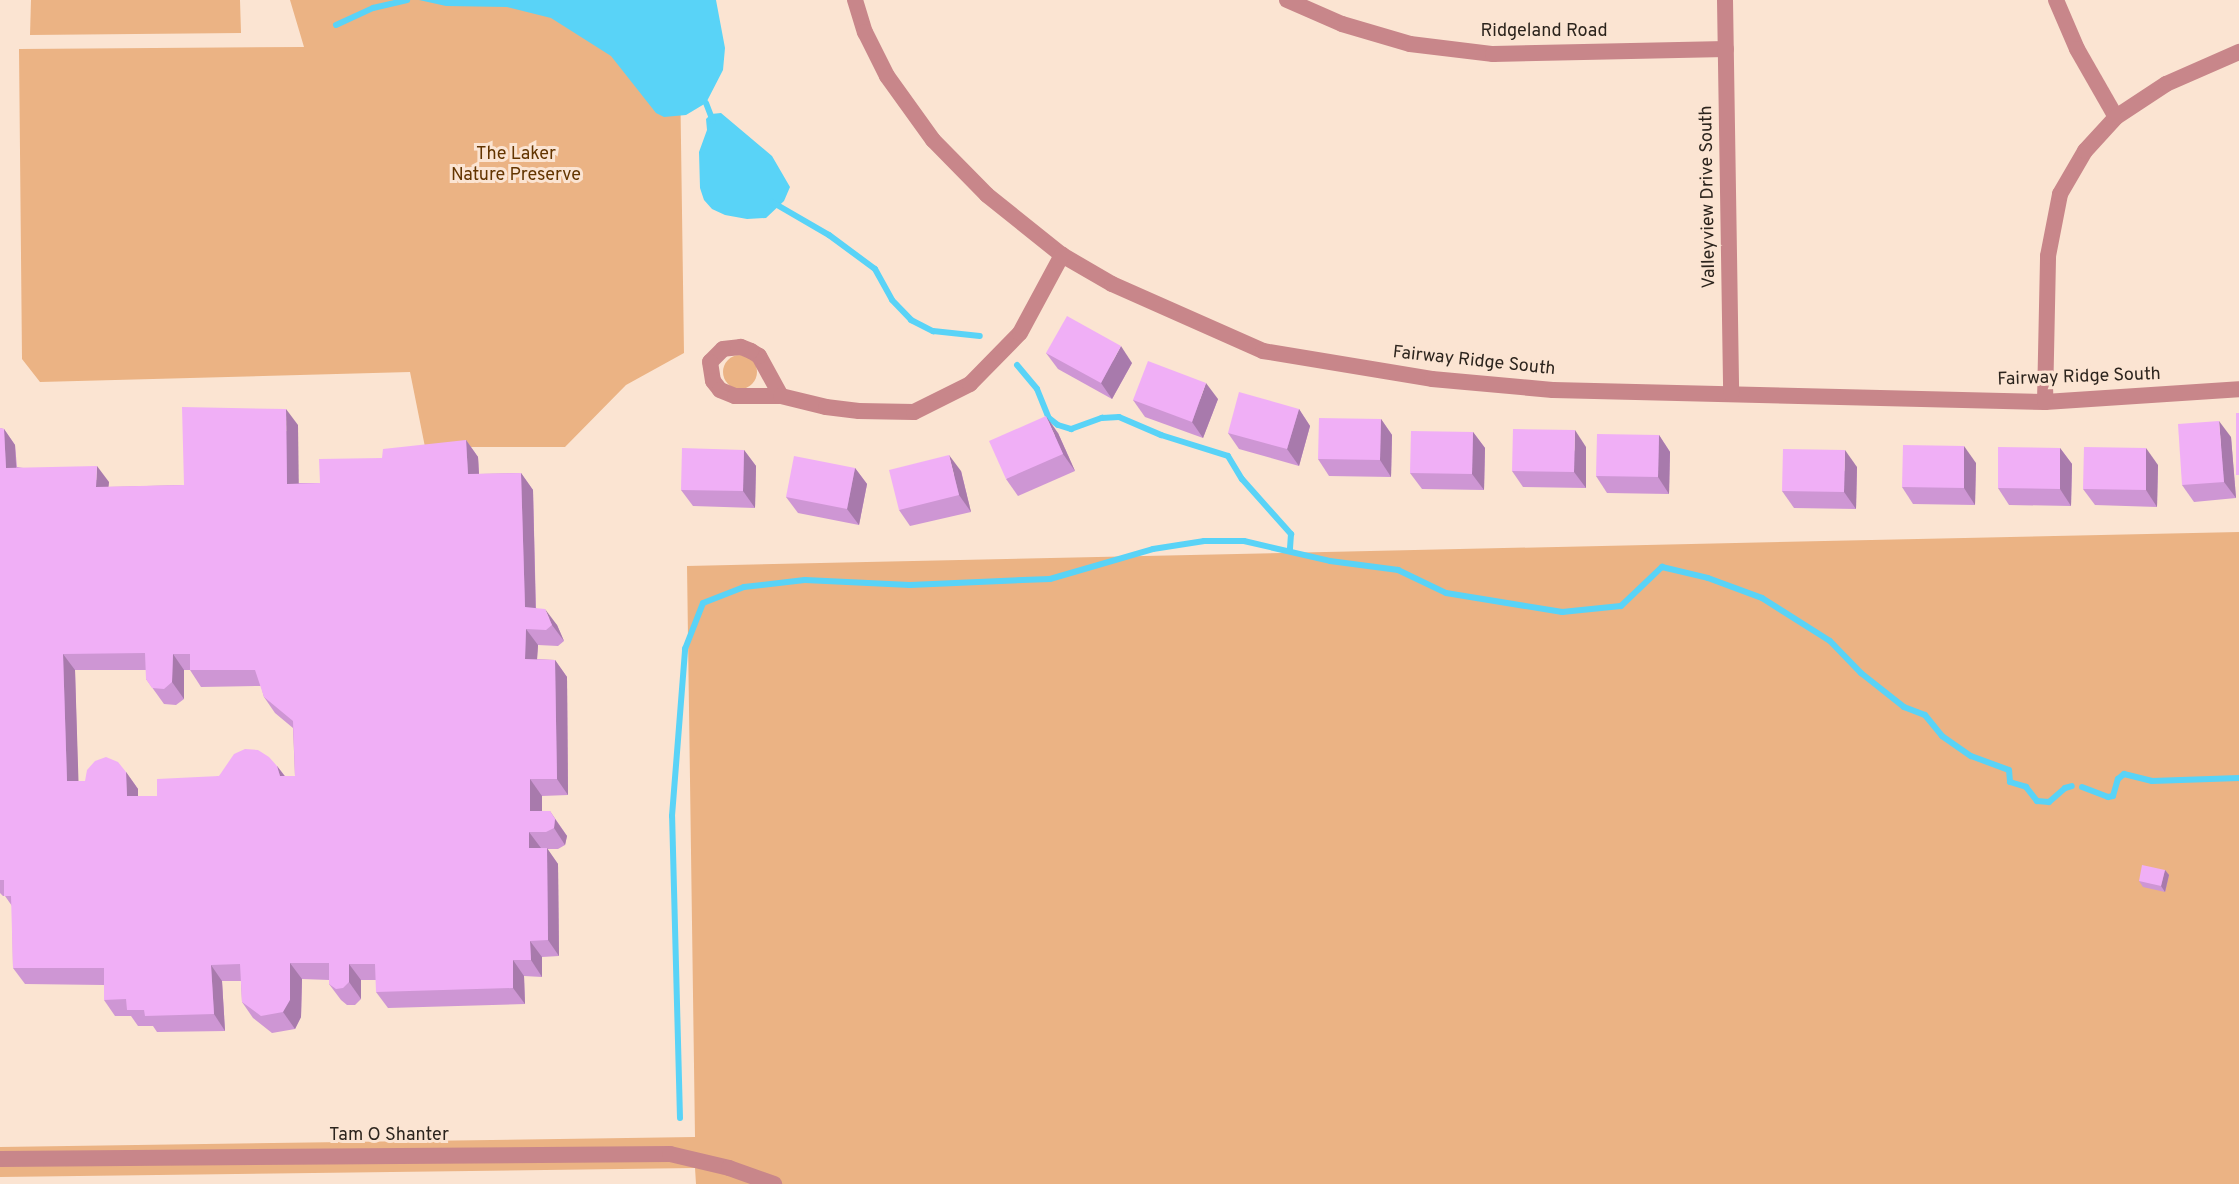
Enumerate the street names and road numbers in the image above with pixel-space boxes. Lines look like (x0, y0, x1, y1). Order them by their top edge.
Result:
street label: Ridgeland Road (1480, 21, 1608, 43)
street label: Valleyview Drive South (1697, 105, 1721, 289)
street label: Fairway Ridge South (1392, 343, 1556, 381)
street label: Fairway Ridge South (1997, 364, 2161, 392)
street label: Tam O Shanter (329, 1125, 449, 1147)

